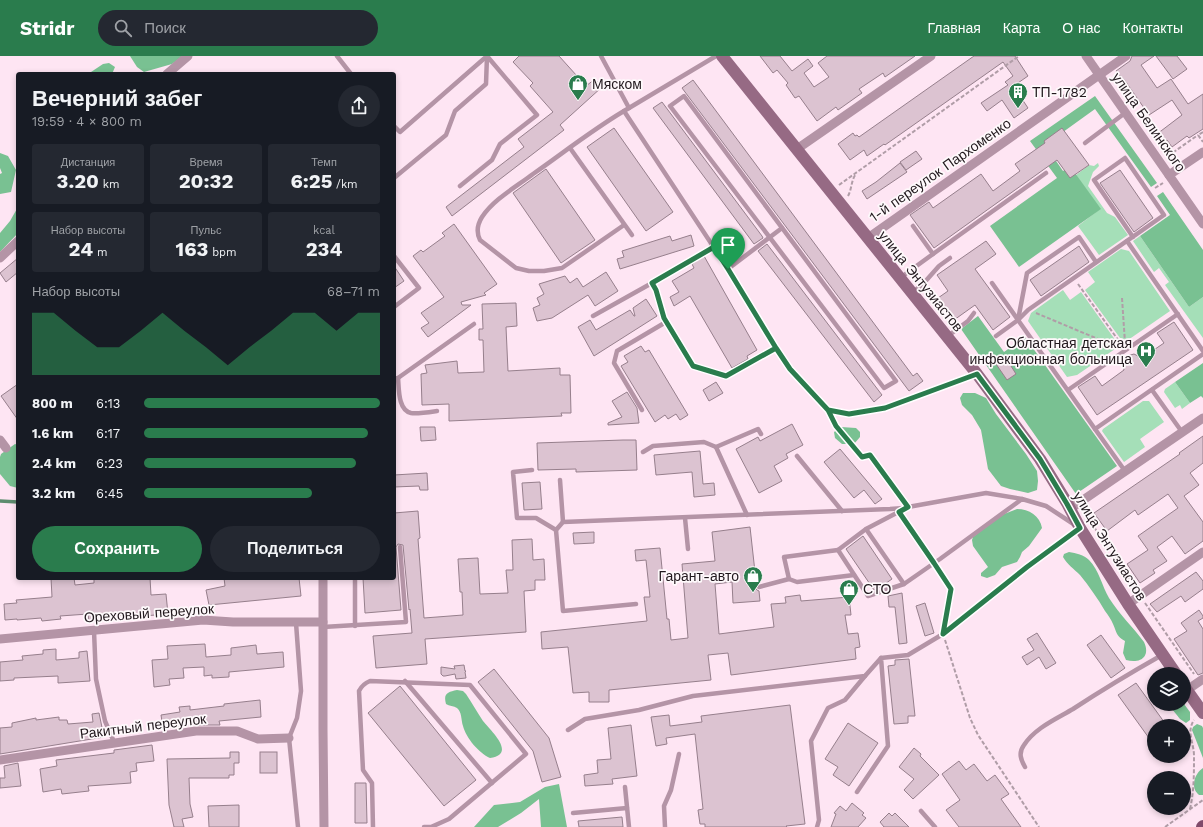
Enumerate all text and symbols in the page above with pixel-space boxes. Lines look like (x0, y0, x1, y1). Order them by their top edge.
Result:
search box (98, 10, 378, 46)
text: Stridr (20, 17, 74, 40)
icon: search (112, 17, 134, 39)
text: Поиск (144, 19, 186, 37)
text: Главная (928, 20, 981, 36)
text: Карта (1003, 20, 1040, 36)
text: О нас (1062, 20, 1101, 36)
text: Контакты (1123, 20, 1183, 36)
street label: улица Белинского (1109, 69, 1189, 175)
shop icon: Мяском (567, 73, 589, 101)
place label: Мяском (592, 76, 642, 92)
building icon: ТП-1782 (1007, 81, 1029, 109)
place label: ТП-1782 (1032, 84, 1087, 100)
button: share (338, 85, 380, 127)
text: Вечерний забег (32, 86, 203, 111)
text: 19:59 · 4 × 800 m (32, 114, 142, 129)
street label: 1-й переулок Пархоменко (866, 115, 1014, 225)
text: Дистанция (61, 156, 115, 169)
text: Время (189, 156, 223, 169)
text: Темп (311, 156, 337, 169)
text: 3.20 (57, 169, 99, 193)
text: 20:32 (179, 169, 233, 193)
text: 6:25 (290, 169, 332, 193)
text: km (99, 178, 119, 191)
text: /km (332, 178, 358, 191)
text: Набор высоты (51, 224, 125, 237)
text: Пульс (191, 224, 221, 237)
text: kcal (313, 224, 335, 237)
street label: улица Энтузиастов (875, 227, 967, 335)
pin (711, 228, 745, 269)
icon: arrive (717, 234, 739, 256)
text: 24 (69, 237, 93, 261)
text: 163 (176, 237, 208, 261)
text: 234 (306, 237, 342, 261)
text: m (93, 246, 107, 259)
text: bpm (208, 246, 236, 259)
text: Набор высоты (32, 284, 120, 299)
text: 68–71 m (327, 284, 380, 299)
place label: Областная детская инфекционная больница (969, 335, 1132, 367)
hospital icon: Областная детская инфекционная больница (1135, 340, 1157, 368)
text: 800 m (32, 396, 73, 411)
text: 6:13 (96, 396, 120, 411)
text: 1.6 km (32, 426, 73, 441)
text: 6:17 (96, 426, 120, 441)
text: 2.4 km (32, 456, 76, 471)
text: 6:23 (96, 456, 123, 471)
text: 3.2 km (32, 486, 75, 501)
text: 6:45 (96, 486, 123, 501)
street label: улица Энтузиастов (1070, 489, 1150, 603)
button: Сохранить (32, 526, 202, 572)
button: Поделиться (210, 526, 380, 572)
shop icon: Гарант-авто (742, 565, 764, 593)
place label: Гарант-авто (659, 568, 739, 584)
shop icon: СТО (838, 578, 860, 606)
place label: СТО (863, 581, 892, 597)
street label: Ореховый переулок (83, 600, 216, 626)
map controls (1147, 667, 1191, 815)
button: layers (1147, 667, 1191, 711)
street label: Ракитный переулок (79, 710, 208, 742)
button: + (1147, 719, 1191, 763)
button: − (1147, 771, 1191, 815)

